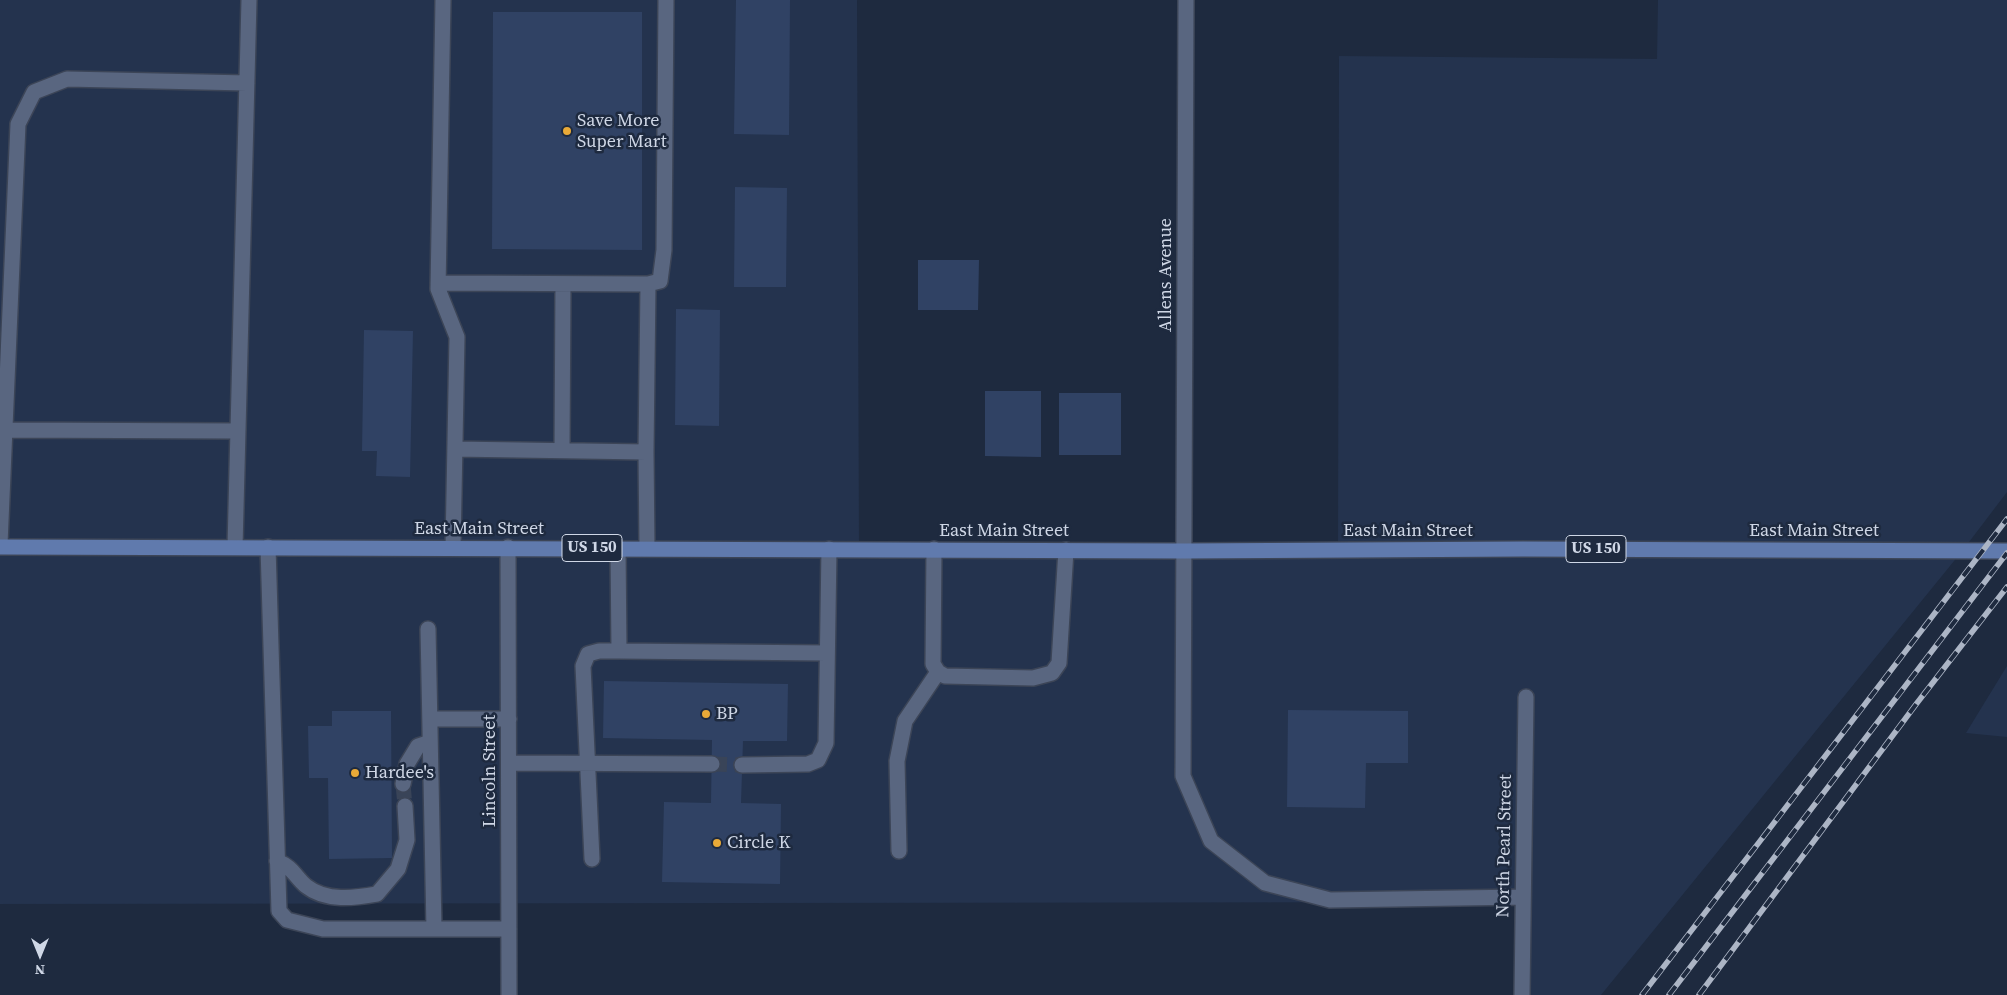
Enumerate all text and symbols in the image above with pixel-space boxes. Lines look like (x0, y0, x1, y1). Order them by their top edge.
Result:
place label: Save More Super Mart (577, 110, 667, 152)
marker: Save More Super Mart (561, 125, 573, 137)
street label: Allens Avenue (1155, 218, 1177, 332)
street label: East Main Street (414, 518, 544, 540)
street label: East Main Street (939, 520, 1069, 542)
street label: East Main Street (1343, 520, 1473, 542)
street label: East Main Street (1749, 520, 1879, 542)
road number: US 150 (562, 534, 622, 562)
road number: US 150 (1566, 536, 1626, 562)
place label: BP (716, 703, 737, 725)
marker: BP (700, 708, 712, 720)
street label: Lincoln Street (479, 715, 501, 827)
place label: Hardee's (365, 762, 434, 784)
marker: Hardee's (349, 767, 361, 779)
street label: North Pearl Street (1493, 774, 1517, 918)
place label: Circle K (727, 832, 790, 854)
marker: Circle K (711, 837, 723, 849)
north arrow (15, 930, 65, 980)
text: N (35, 960, 45, 980)

